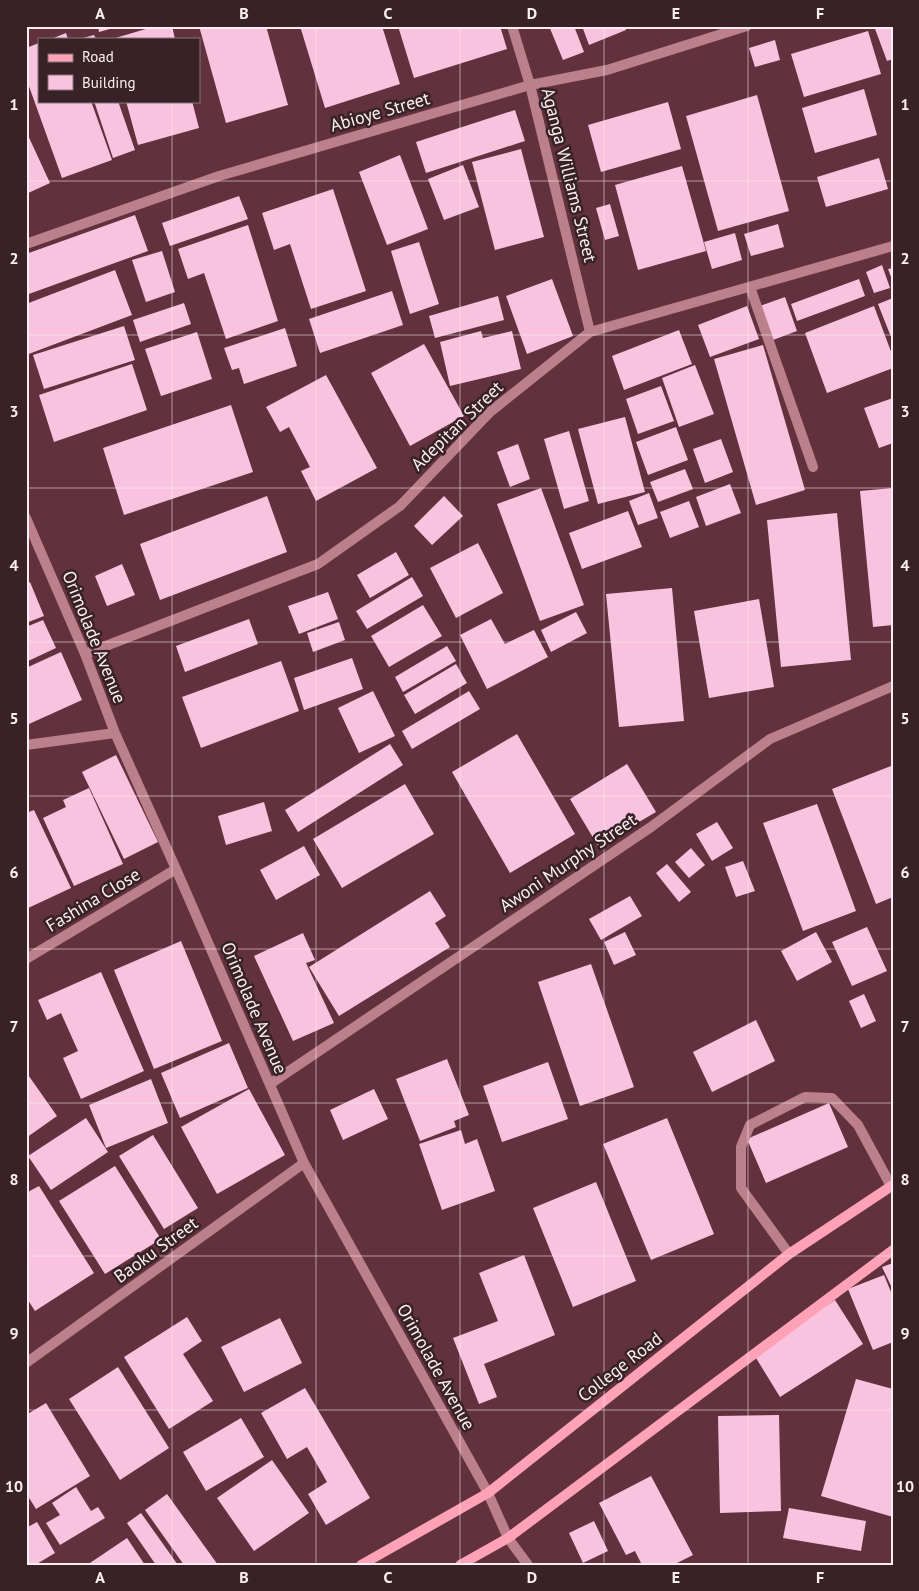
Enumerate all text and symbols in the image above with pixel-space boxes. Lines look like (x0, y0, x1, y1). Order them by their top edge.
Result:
text: A (95, 3, 105, 23)
text: B (239, 3, 249, 23)
text: C (384, 3, 393, 23)
text: D (527, 3, 537, 23)
text: E (672, 3, 680, 23)
text: F (816, 3, 824, 23)
legend (38, 38, 200, 102)
text: Road (82, 47, 114, 66)
text: Building (82, 73, 136, 92)
street label: Aganga Williams Street (537, 85, 602, 264)
street label: Abioye Street (327, 86, 432, 137)
text: 1 (9, 94, 19, 114)
text: 1 (900, 94, 910, 114)
text: 2 (9, 248, 19, 268)
text: 2 (900, 248, 910, 268)
street label: Adepitan Street (406, 376, 508, 475)
text: 3 (9, 401, 19, 421)
text: 3 (900, 401, 910, 421)
text: 4 (9, 555, 19, 575)
text: 4 (900, 555, 910, 575)
street label: Orimolade Avenue (57, 567, 132, 706)
text: 5 (9, 708, 19, 728)
text: 5 (900, 708, 910, 728)
street label: Awoni Murphy Street (495, 808, 641, 917)
text: 6 (9, 862, 19, 882)
street label: Fashina Close (41, 862, 144, 937)
text: 6 (900, 862, 910, 882)
street label: Orimolade Avenue (216, 938, 293, 1077)
text: 7 (9, 1016, 19, 1036)
text: 7 (900, 1016, 910, 1036)
text: 8 (9, 1169, 19, 1189)
text: 8 (900, 1169, 910, 1189)
street label: Baoku Street (109, 1211, 202, 1288)
street label: Orimolade Avenue (392, 1300, 481, 1434)
text: 9 (9, 1323, 19, 1343)
text: 9 (900, 1323, 910, 1343)
street label: College Road (573, 1327, 666, 1407)
text: 10 (5, 1476, 23, 1496)
text: 10 (896, 1476, 914, 1496)
text: A (95, 1567, 105, 1587)
text: B (239, 1567, 249, 1587)
text: C (384, 1567, 393, 1587)
text: D (527, 1567, 537, 1587)
text: E (672, 1567, 680, 1587)
text: F (816, 1567, 824, 1587)

